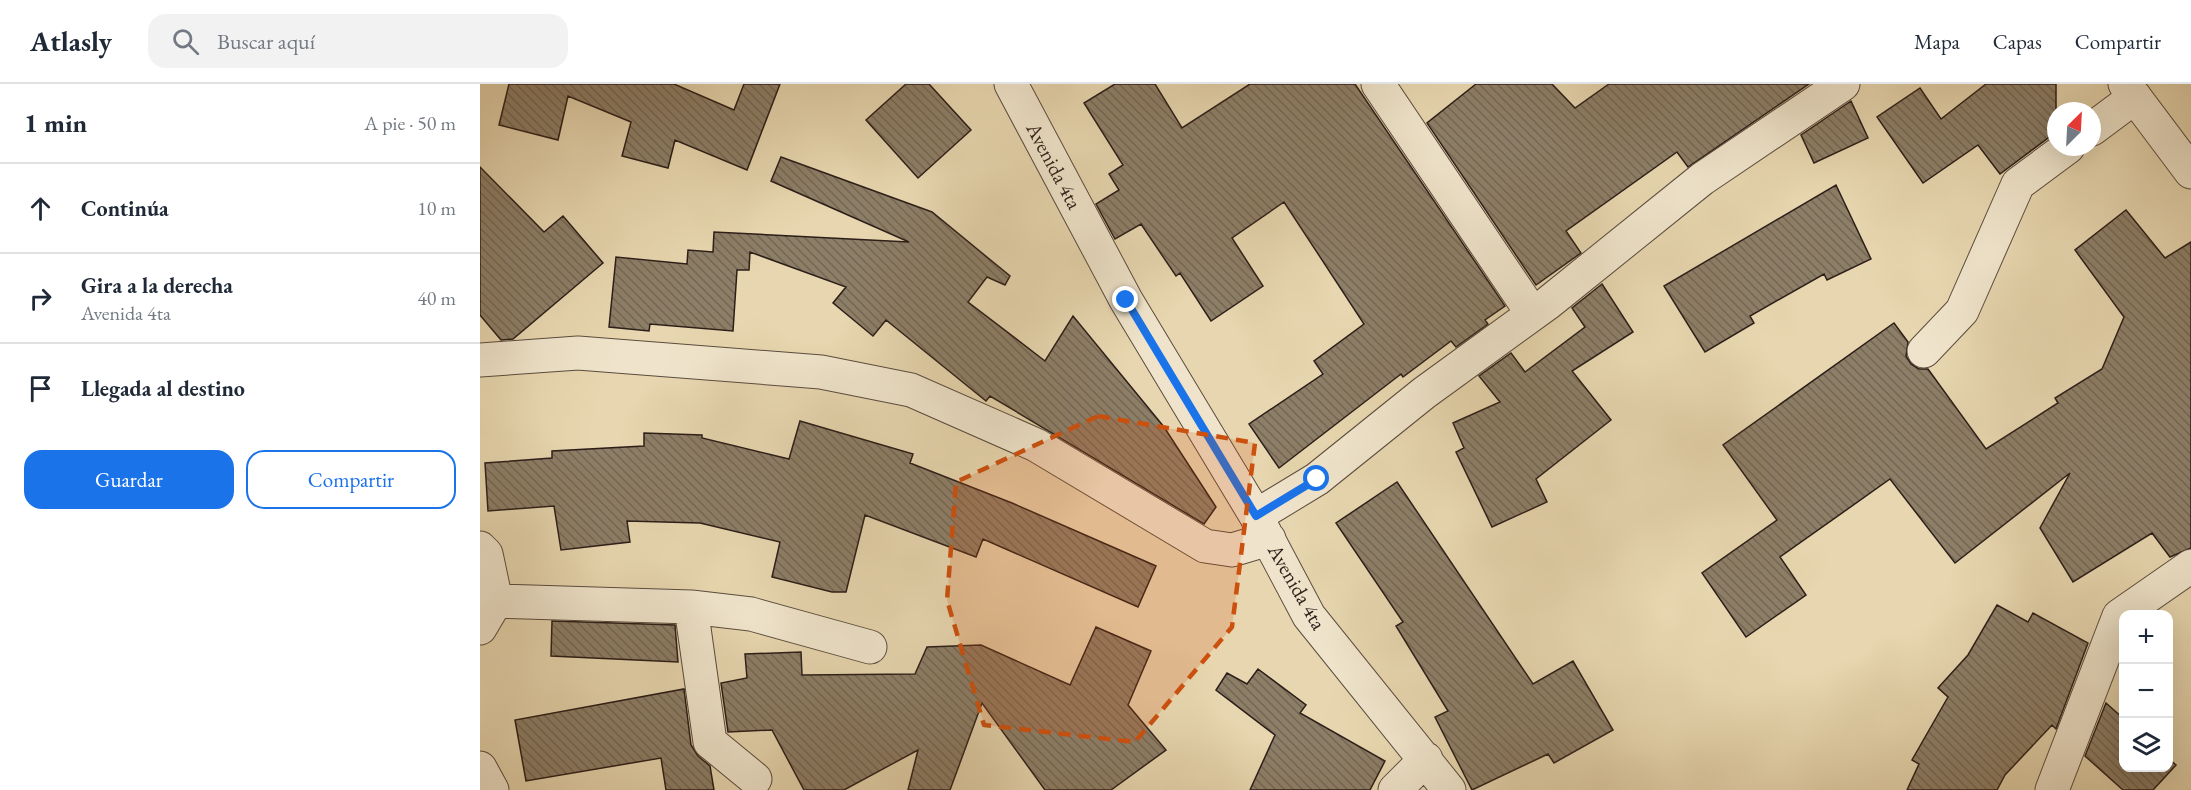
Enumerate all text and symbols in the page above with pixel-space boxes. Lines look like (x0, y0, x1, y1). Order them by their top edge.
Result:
search box (148, 14, 568, 68)
text: Atlasly (30, 23, 112, 59)
icon: search (169, 25, 202, 58)
text: Buscar aquí (217, 27, 315, 56)
text: Mapa (1914, 28, 1960, 55)
text: Capas (1993, 28, 2042, 55)
text: Compartir (2075, 28, 2161, 55)
north arrow (2047, 102, 2101, 156)
text: 1 min (24, 106, 87, 140)
text: A pie · 50 m (364, 110, 456, 136)
street label: Avenida 4ta (1020, 117, 1089, 214)
icon: ahead (24, 192, 57, 225)
text: Continúa (81, 194, 169, 223)
text: 10 m (417, 195, 456, 221)
text: Gira a la derecha (81, 271, 233, 300)
icon: right (24, 282, 57, 315)
text: 40 m (417, 285, 456, 311)
route end (1112, 286, 1138, 312)
text: Avenida 4ta (81, 300, 171, 326)
icon: arrive (24, 372, 57, 405)
text: Llegada al destino (81, 374, 245, 403)
button: Guardar (24, 450, 234, 509)
button: Compartir (246, 450, 456, 509)
route start (1303, 465, 1329, 491)
street label: Avenida 4ta (1262, 538, 1333, 635)
map controls (2119, 610, 2173, 772)
button: + (2119, 610, 2173, 664)
button: − (2119, 664, 2173, 718)
button: layers (2119, 718, 2173, 772)

